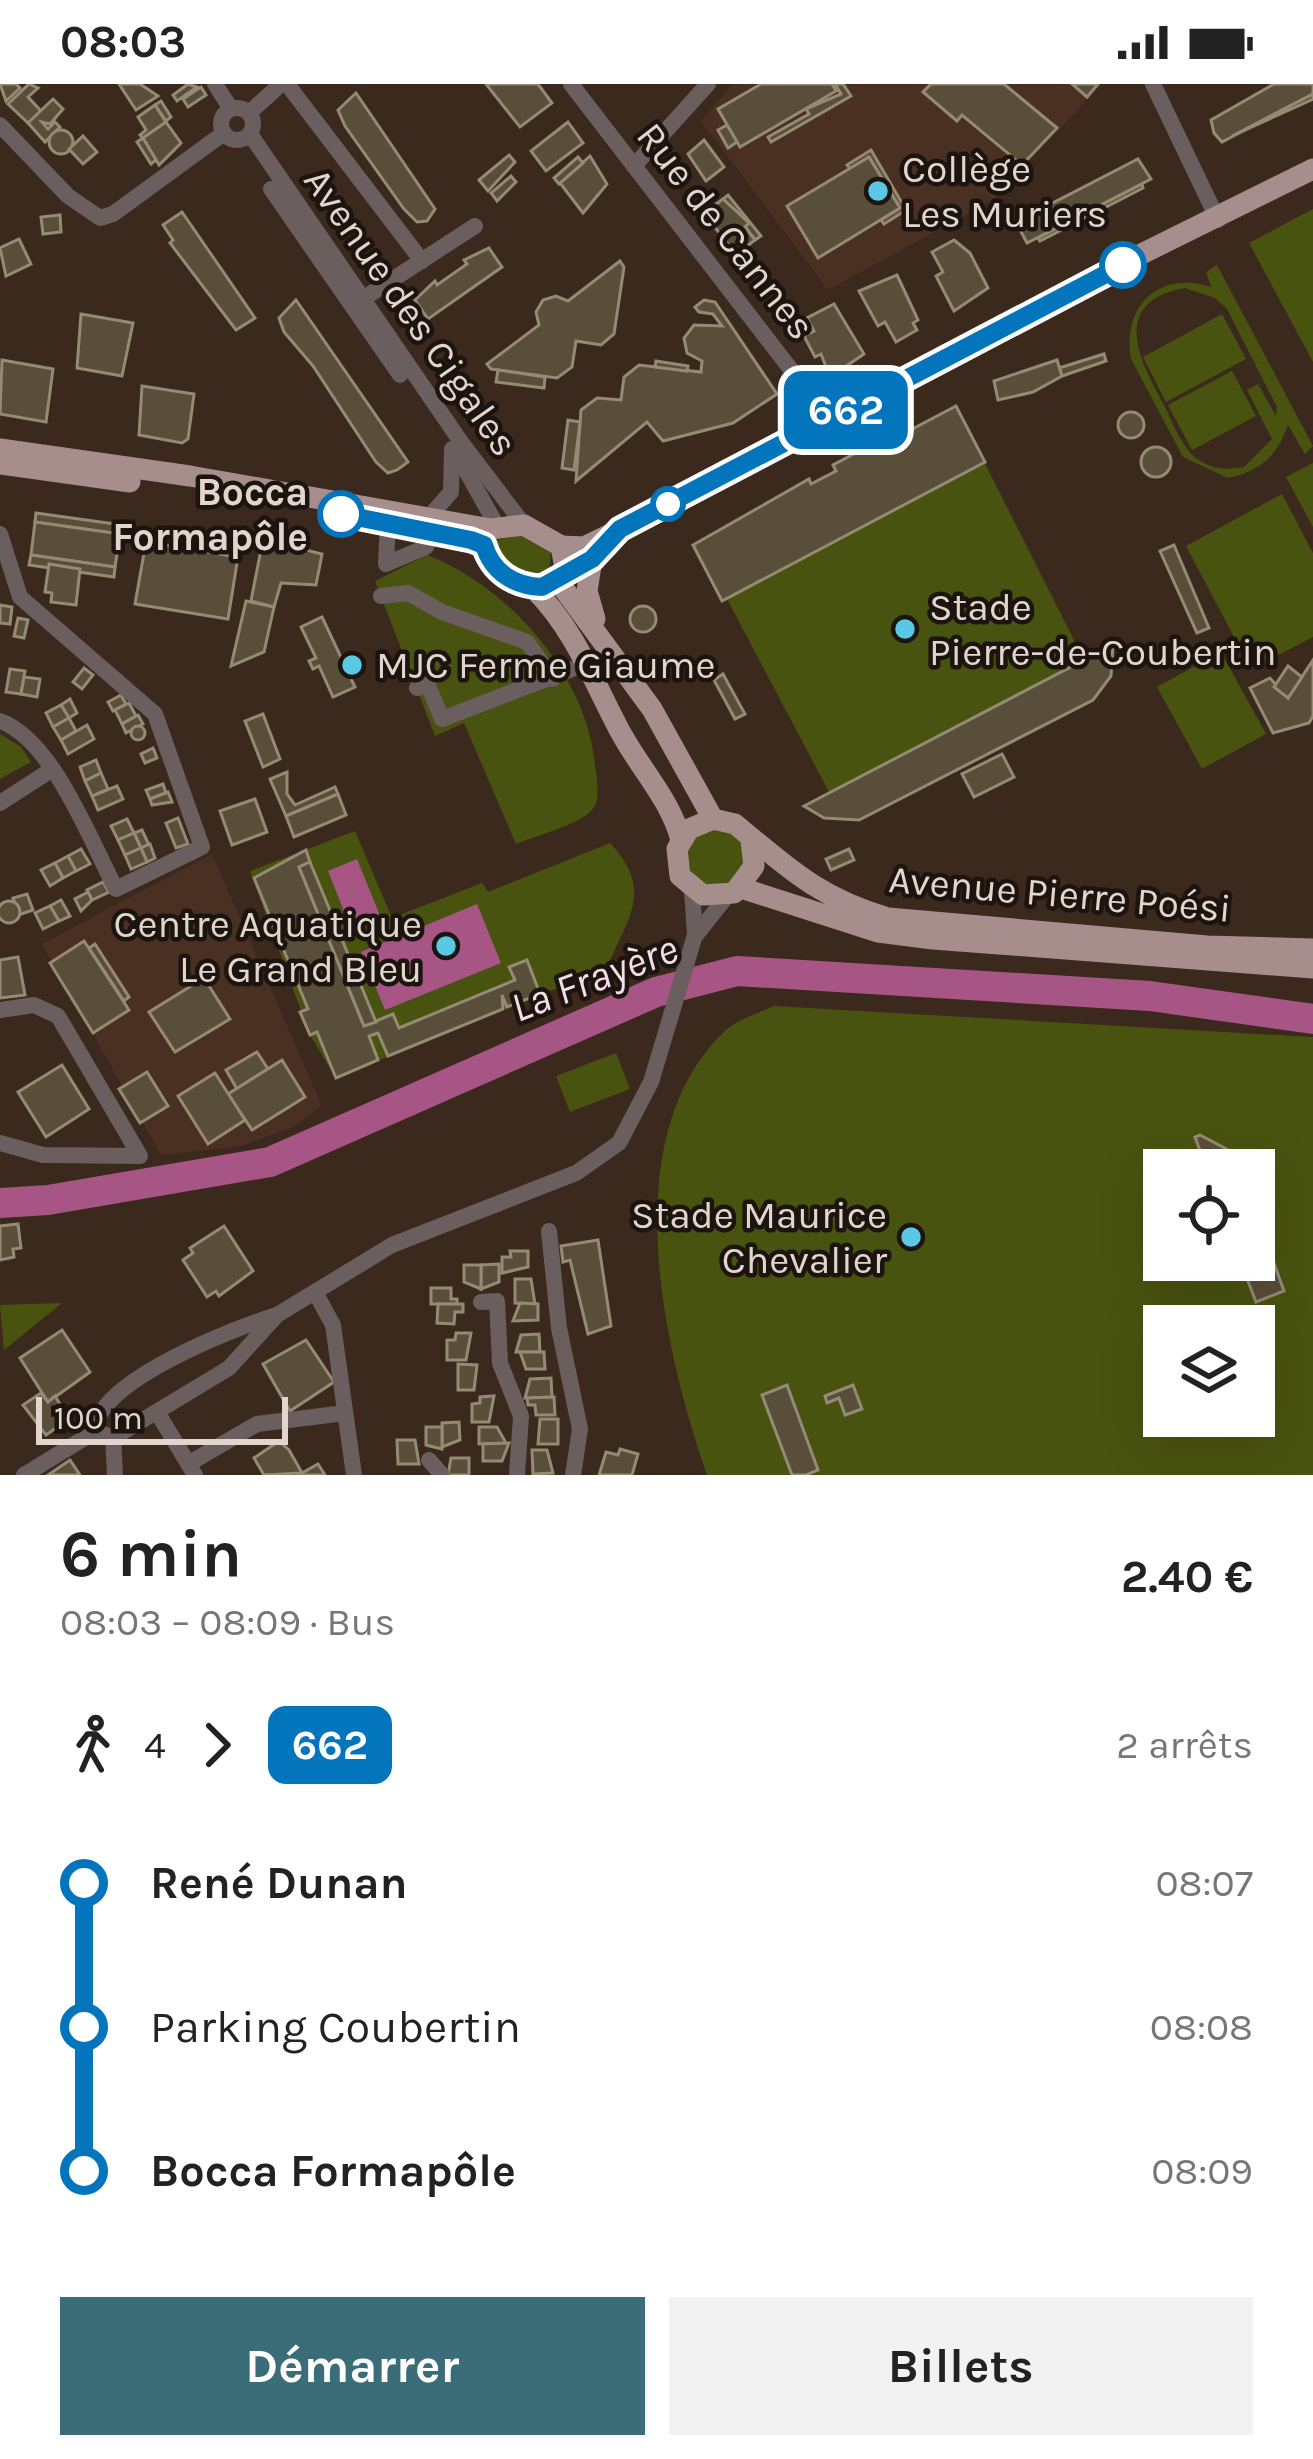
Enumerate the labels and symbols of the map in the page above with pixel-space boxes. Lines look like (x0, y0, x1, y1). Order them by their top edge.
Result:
street label: Rue de Cannes (627, 114, 825, 348)
place label: Collège Les Muriers (902, 146, 1107, 237)
street label: Avenue des Cigales (294, 159, 528, 465)
marker: Collège Les Muriers (865, 178, 891, 204)
unlabelled marker (1101, 243, 1145, 287)
line badge: 662 (777, 371, 915, 449)
place label: Bocca Formapôle (112, 469, 308, 560)
unlabelled marker (652, 488, 684, 520)
marker: Bocca Formapôle (319, 492, 363, 536)
place label: Stade Pierre-de-Coubertin (929, 584, 1277, 675)
marker: Stade Pierre-de-Coubertin (892, 616, 918, 642)
place label: MJC Ferme Giaume (376, 642, 716, 688)
marker: MJC Ferme Giaume (339, 652, 365, 678)
street label: Avenue Pierre Poési (887, 856, 1233, 932)
place label: Centre Aquatique Le Grand Bleu (113, 901, 422, 992)
water label: La Frayère (503, 923, 685, 1033)
marker: Centre Aquatique Le Grand Bleu (433, 933, 459, 959)
place label: Stade Maurice Chevalier (631, 1192, 888, 1283)
marker: Stade Maurice Chevalier (898, 1224, 924, 1250)
scale bar (36, 1391, 288, 1444)

